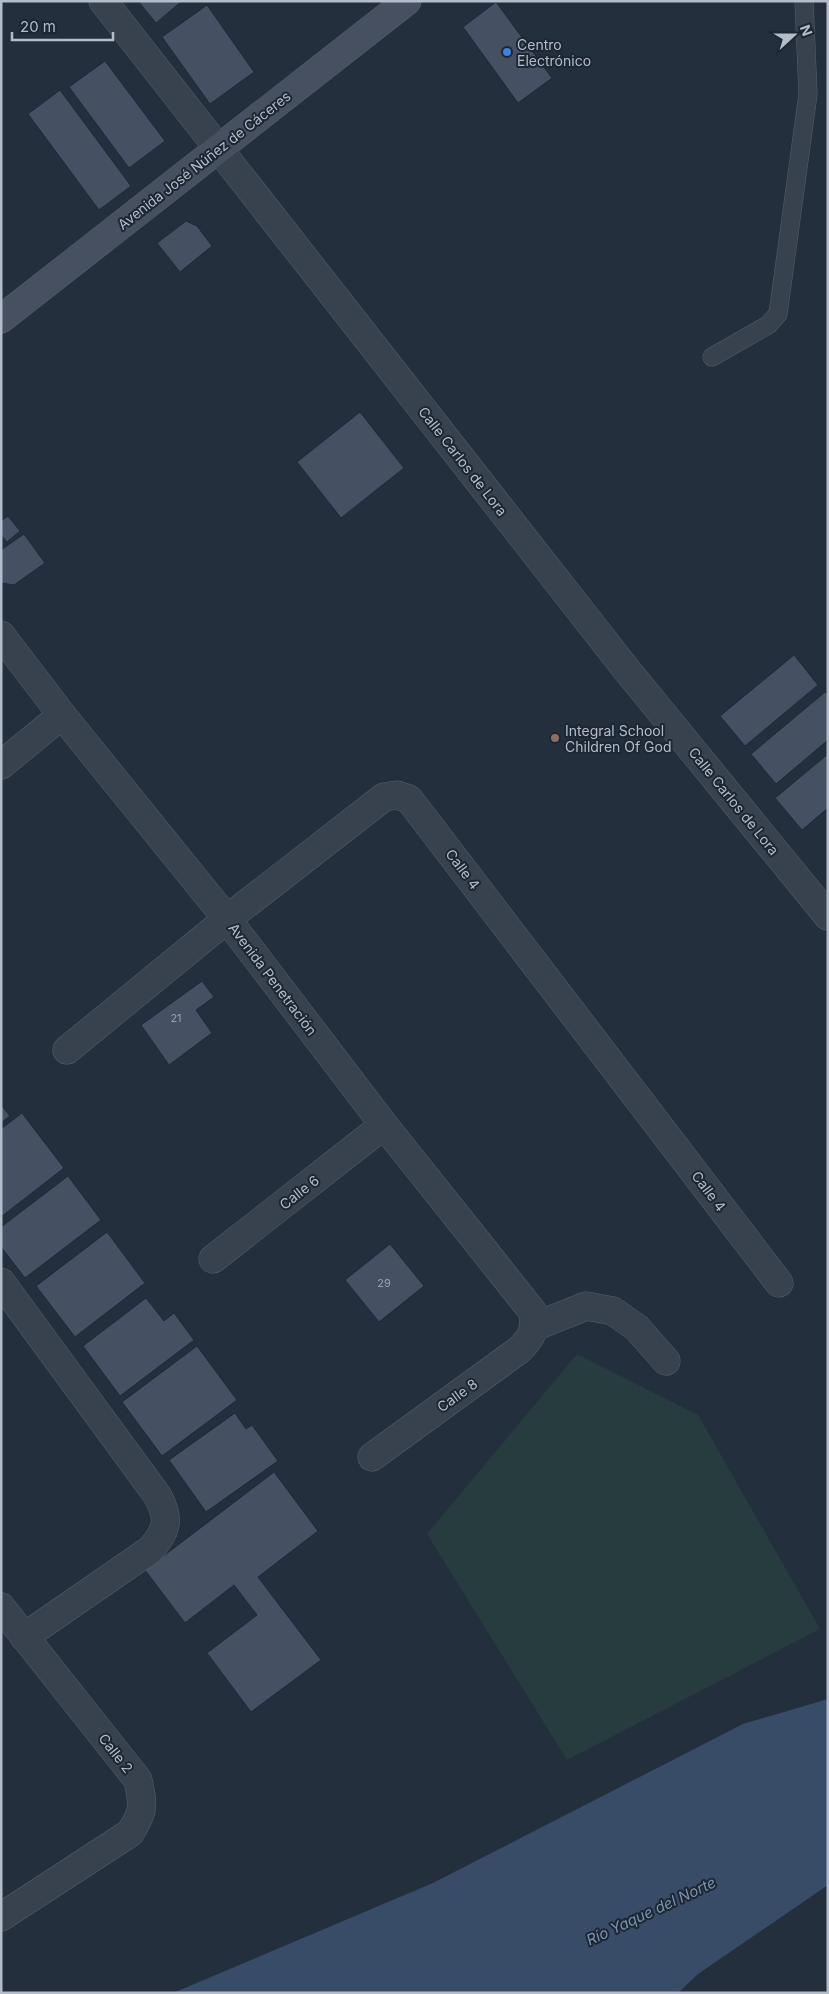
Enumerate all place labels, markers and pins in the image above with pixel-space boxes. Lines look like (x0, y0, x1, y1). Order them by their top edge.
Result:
place label: Centro Electrónico (517, 36, 591, 69)
marker: Centro Electrónico (501, 46, 513, 58)
place label: Integral School Children Of God (565, 722, 672, 755)
marker: Integral School Children Of God (549, 732, 561, 744)

